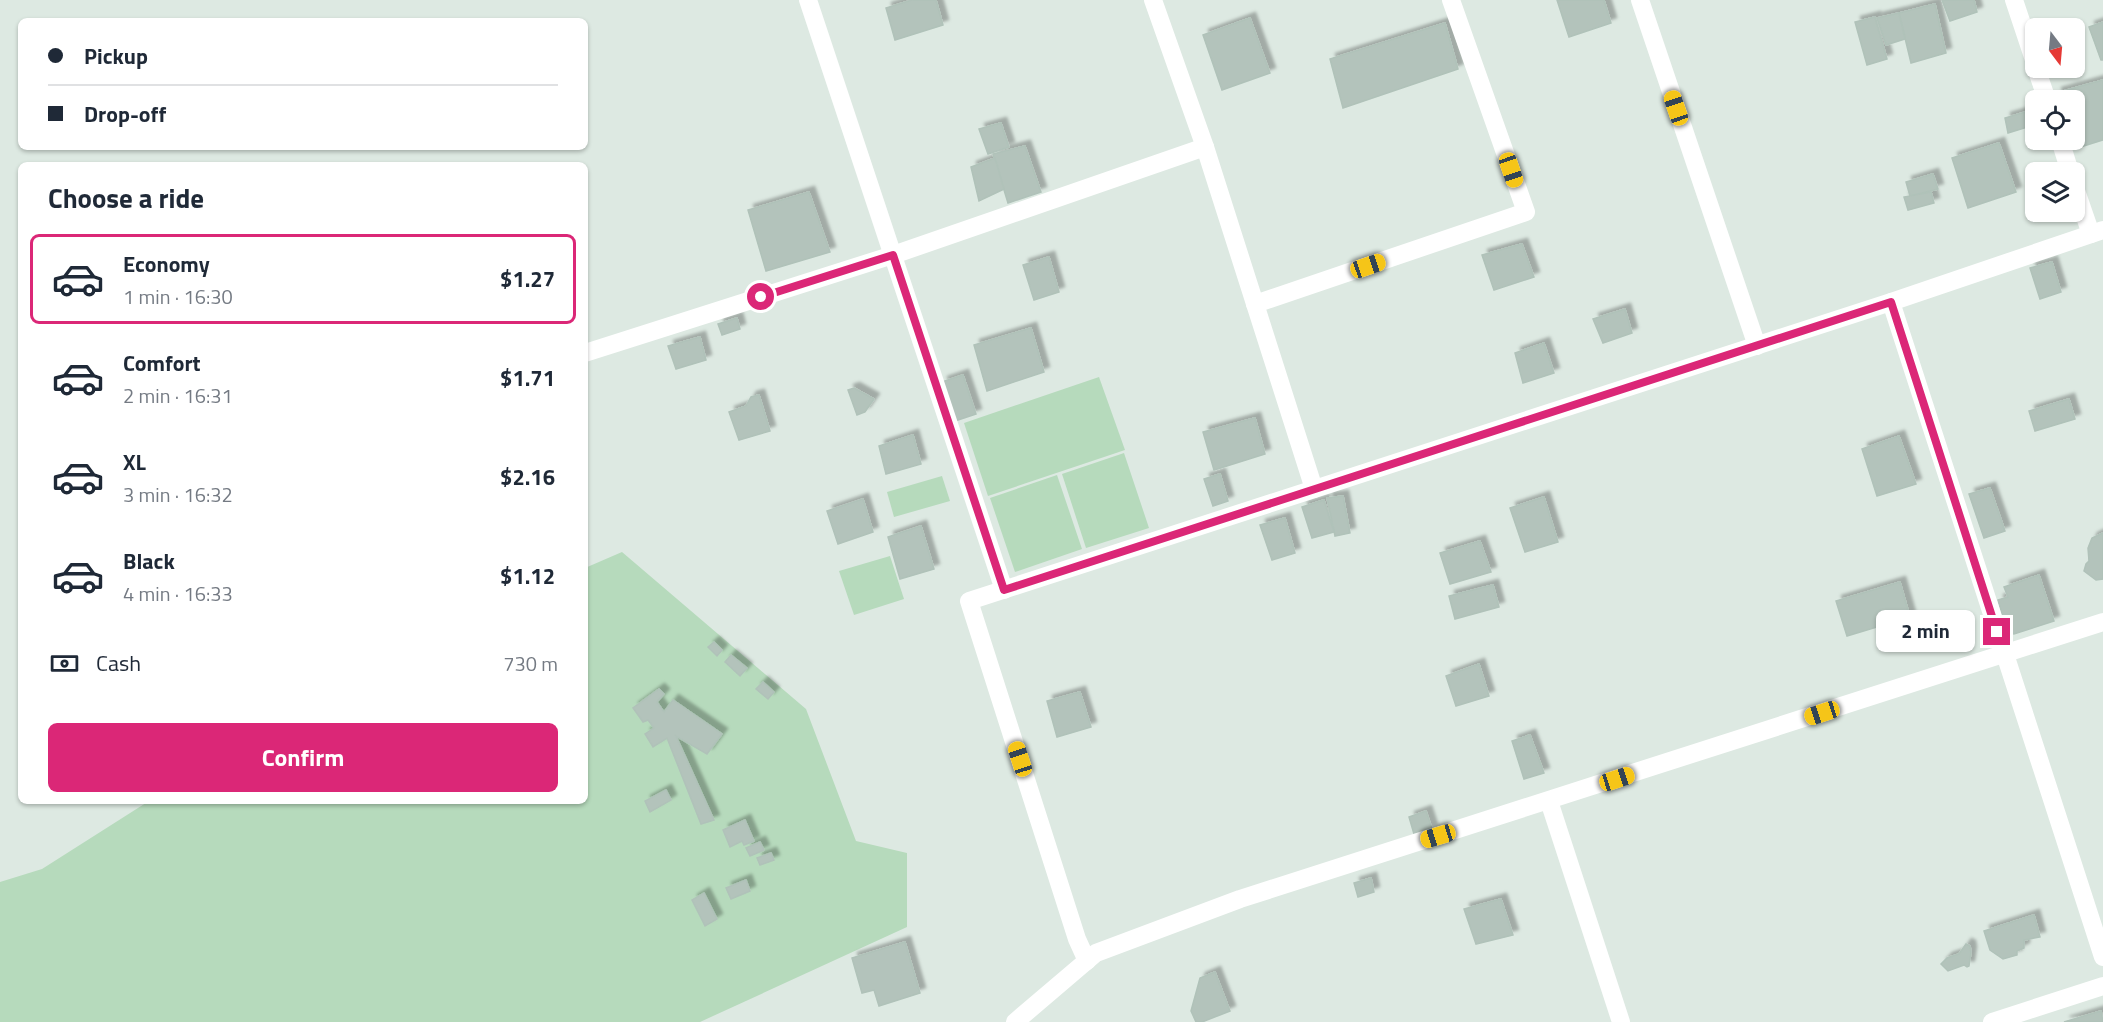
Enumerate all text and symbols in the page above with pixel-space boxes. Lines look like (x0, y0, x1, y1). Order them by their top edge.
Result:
north arrow (2025, 18, 2085, 78)
map controls (2025, 18, 2085, 222)
text: Pickup (84, 39, 148, 73)
car (1662, 88, 1690, 128)
button: locate (2025, 90, 2085, 150)
text: Drop-off (84, 97, 166, 131)
car (1497, 150, 1525, 190)
button: layers (2025, 162, 2085, 222)
text: Choose a ride (48, 177, 204, 218)
text: Economy (123, 247, 210, 281)
icon: car (51, 252, 105, 306)
car (1348, 252, 1388, 280)
text: $1.27 (500, 262, 555, 296)
text: 1 min · 16:30 (123, 281, 233, 312)
route start (747, 283, 774, 310)
text: Comfort (123, 346, 201, 380)
icon: car (51, 351, 105, 405)
text: $1.71 (500, 361, 555, 395)
text: 2 min · 16:31 (123, 380, 233, 411)
text: XL (123, 445, 146, 479)
icon: car (51, 450, 105, 504)
text: $2.16 (500, 460, 555, 494)
text: 3 min · 16:32 (123, 479, 233, 510)
text: Black (123, 544, 175, 578)
icon: car (51, 549, 105, 603)
text: $1.12 (500, 559, 555, 593)
text: 4 min · 16:33 (123, 578, 233, 609)
callout: 2 min (1877, 611, 1976, 653)
text: 2 min (1901, 615, 1950, 646)
route end (1983, 618, 2010, 645)
text: Cash (96, 646, 141, 680)
icon: cash (48, 647, 81, 680)
text: 730 m (503, 648, 558, 679)
car (1802, 699, 1842, 727)
button: Confirm (48, 723, 558, 792)
car (1006, 739, 1034, 779)
car (1597, 765, 1637, 793)
car (1418, 822, 1458, 850)

